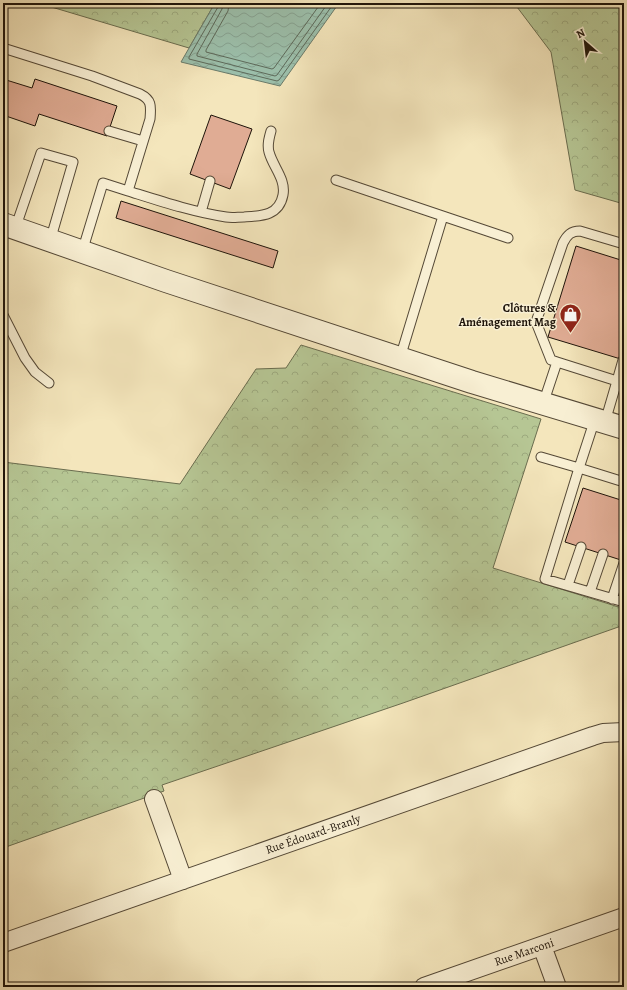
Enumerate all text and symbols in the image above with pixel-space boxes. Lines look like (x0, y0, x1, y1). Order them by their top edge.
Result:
north arrow (565, 22, 605, 62)
text: N (573, 25, 588, 42)
place label: Clôtures & Aménagement Mag (458, 300, 557, 330)
shop icon: Clôtures & Aménagement Mag (558, 302, 584, 335)
street label: Rue Édouard-Branly (263, 810, 363, 858)
street label: Rue Marconi (492, 934, 556, 970)

